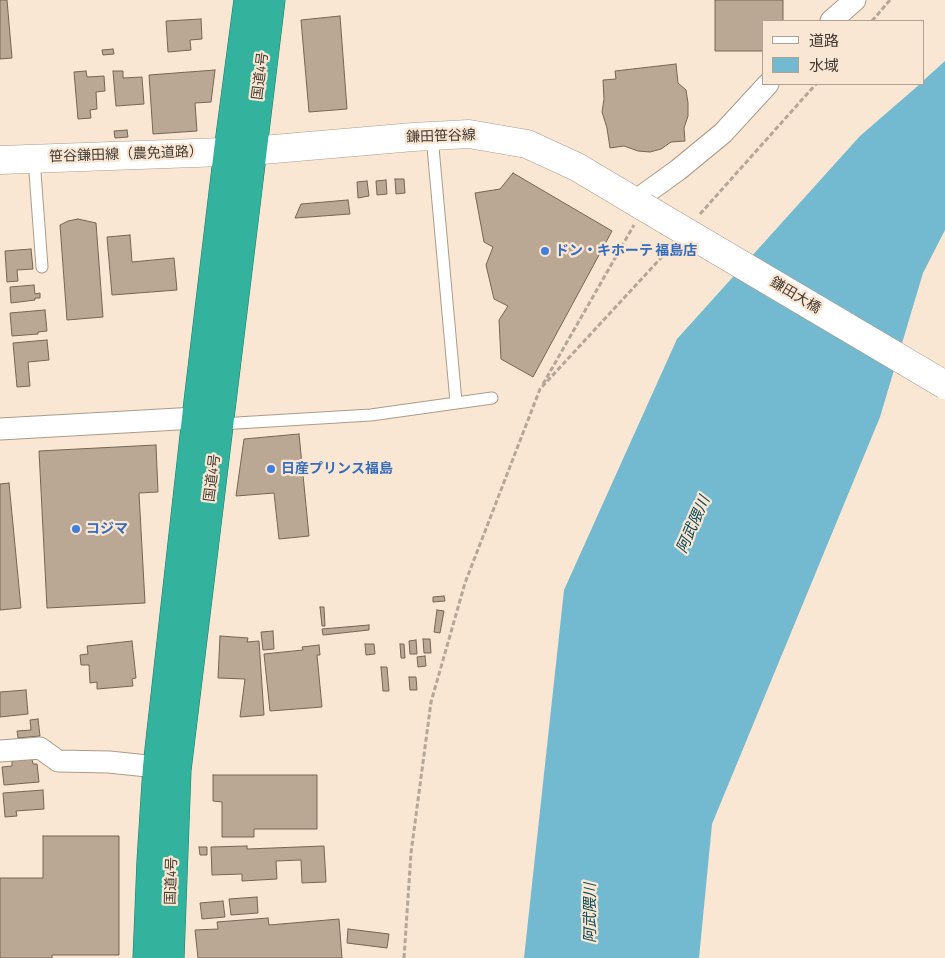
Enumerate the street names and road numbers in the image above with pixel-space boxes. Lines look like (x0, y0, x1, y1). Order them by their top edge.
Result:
street label: 国道4号 (250, 51, 272, 101)
street label: 鎌田笹谷線 (406, 127, 476, 147)
street label: 笹谷鎌田線（農免道路） (49, 144, 203, 166)
street label: 鎌田大橋 (767, 274, 823, 318)
street label: 国道4号 (202, 453, 224, 503)
street label: 国道4号 (163, 857, 181, 905)

